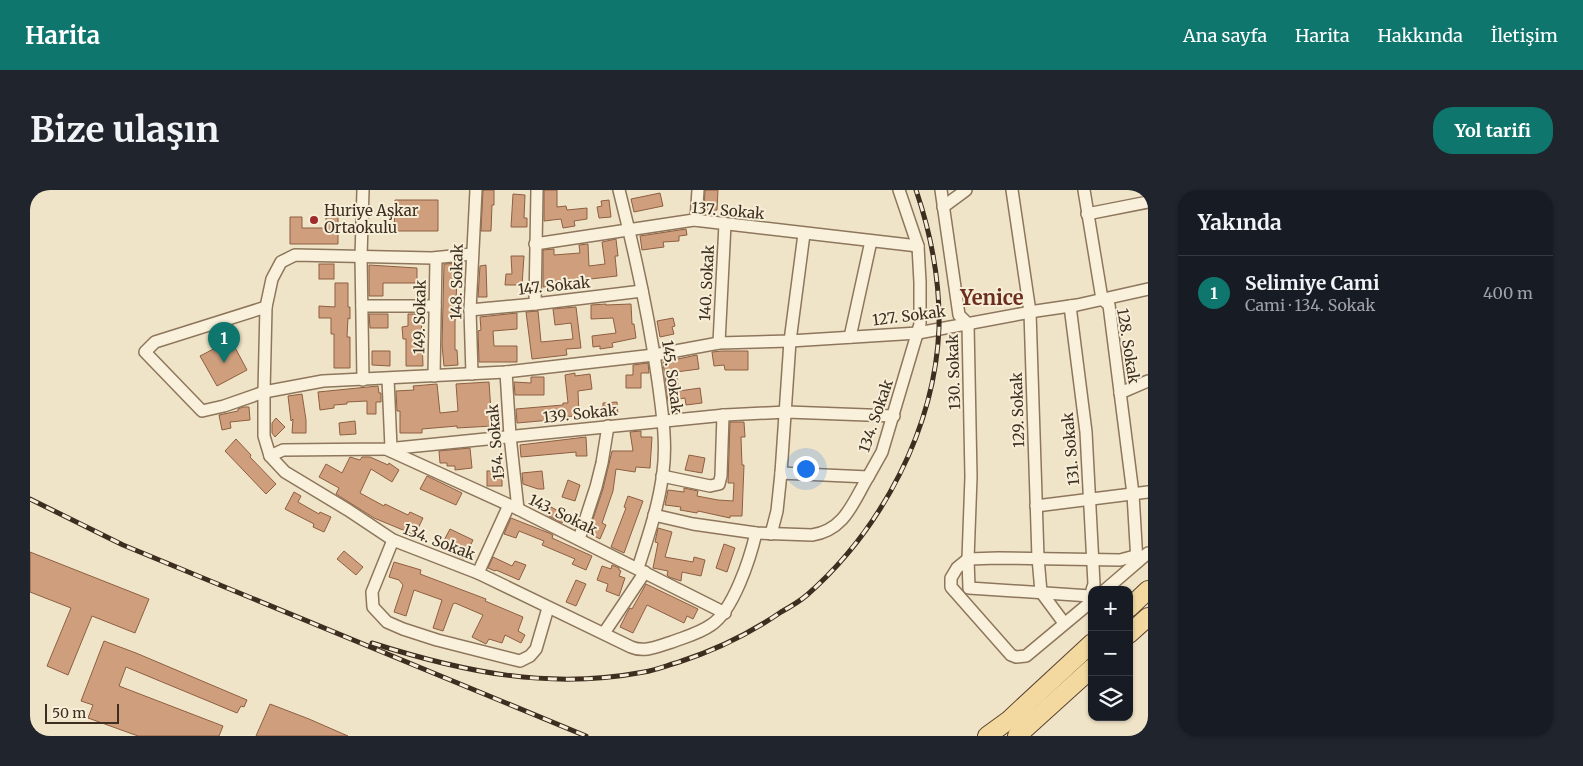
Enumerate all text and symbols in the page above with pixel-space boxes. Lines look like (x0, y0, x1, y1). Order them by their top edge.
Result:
text: Harita (25, 20, 100, 51)
text: Ana sayfa (1183, 24, 1267, 47)
text: Harita (1295, 24, 1350, 47)
text: Hakkında (1378, 24, 1463, 47)
text: İletişim (1491, 24, 1558, 47)
button: Yol tarifi (1433, 107, 1553, 154)
text: Bize ulaşın (30, 108, 219, 152)
street label: 137. Sokak (691, 198, 766, 223)
place label: Huriye Aşkar Ortaokulu (324, 201, 419, 237)
text: Yakında (1198, 209, 1282, 236)
marker: Huriye Aşkar Ortaokulu (308, 214, 320, 226)
street label: 148. Sokak (446, 243, 467, 320)
street label: 140. Sokak (695, 244, 718, 321)
text: Selimiye Cami (1245, 271, 1379, 295)
street label: 147. Sokak (517, 272, 592, 299)
street label: 149. Sokak (409, 279, 430, 354)
text: 1 (1210, 283, 1218, 303)
text: 400 m (1483, 283, 1533, 303)
district label: Yenice (959, 285, 1024, 310)
text: Cami · 134. Sokak (1245, 295, 1375, 315)
street label: 127. Sokak (871, 302, 947, 329)
street label: 128. Sokak (1113, 307, 1144, 386)
pin: 1 (208, 322, 240, 363)
street label: 130. Sokak (943, 333, 964, 410)
street label: 145. Sokak (658, 339, 687, 415)
street label: 129. Sokak (1007, 372, 1028, 448)
street label: 134. Sokak (854, 376, 897, 455)
street label: 139. Sokak (542, 400, 618, 427)
street label: 154. Sokak (483, 403, 508, 481)
street label: 131. Sokak (1058, 411, 1083, 486)
your location (793, 456, 819, 482)
street label: 143. Sokak (526, 490, 601, 540)
street label: 134. Sokak (400, 519, 478, 564)
map controls (1088, 586, 1133, 721)
button: + (1088, 586, 1133, 631)
button: − (1088, 631, 1133, 676)
button: layers (1088, 676, 1133, 721)
scale bar (45, 701, 119, 724)
text: 50 m (52, 704, 86, 722)

